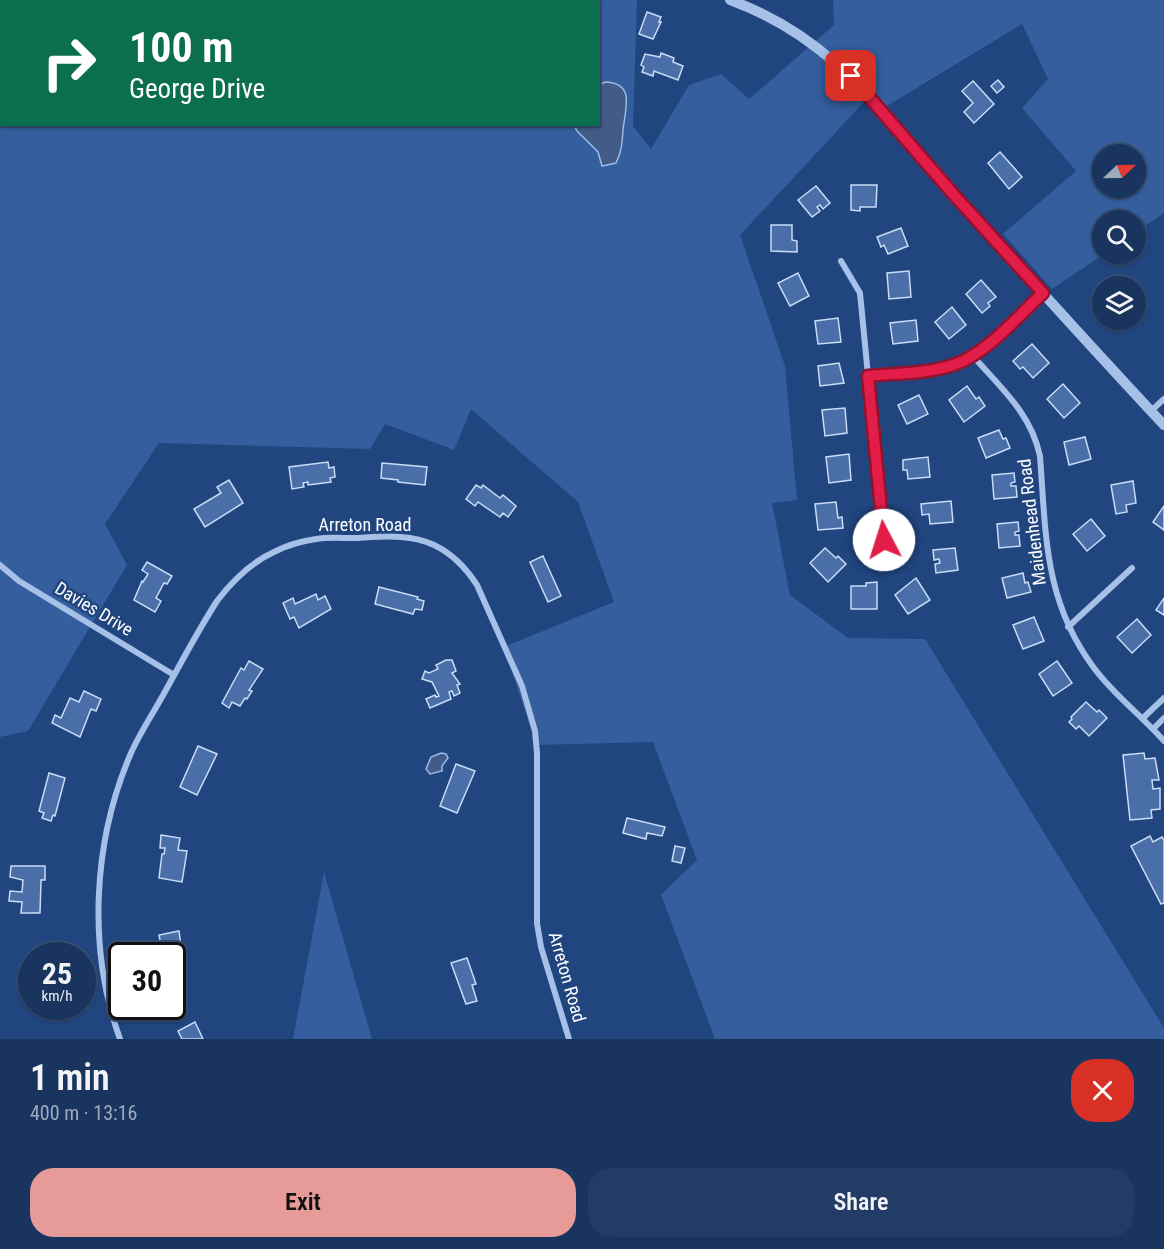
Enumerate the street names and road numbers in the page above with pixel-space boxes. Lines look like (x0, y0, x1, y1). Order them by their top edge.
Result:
street label: Maidenhead Road (1013, 458, 1050, 587)
street label: Arreton Road (319, 514, 411, 535)
street label: Davies Drive (51, 577, 137, 640)
street label: Arreton Road (545, 929, 590, 1024)

